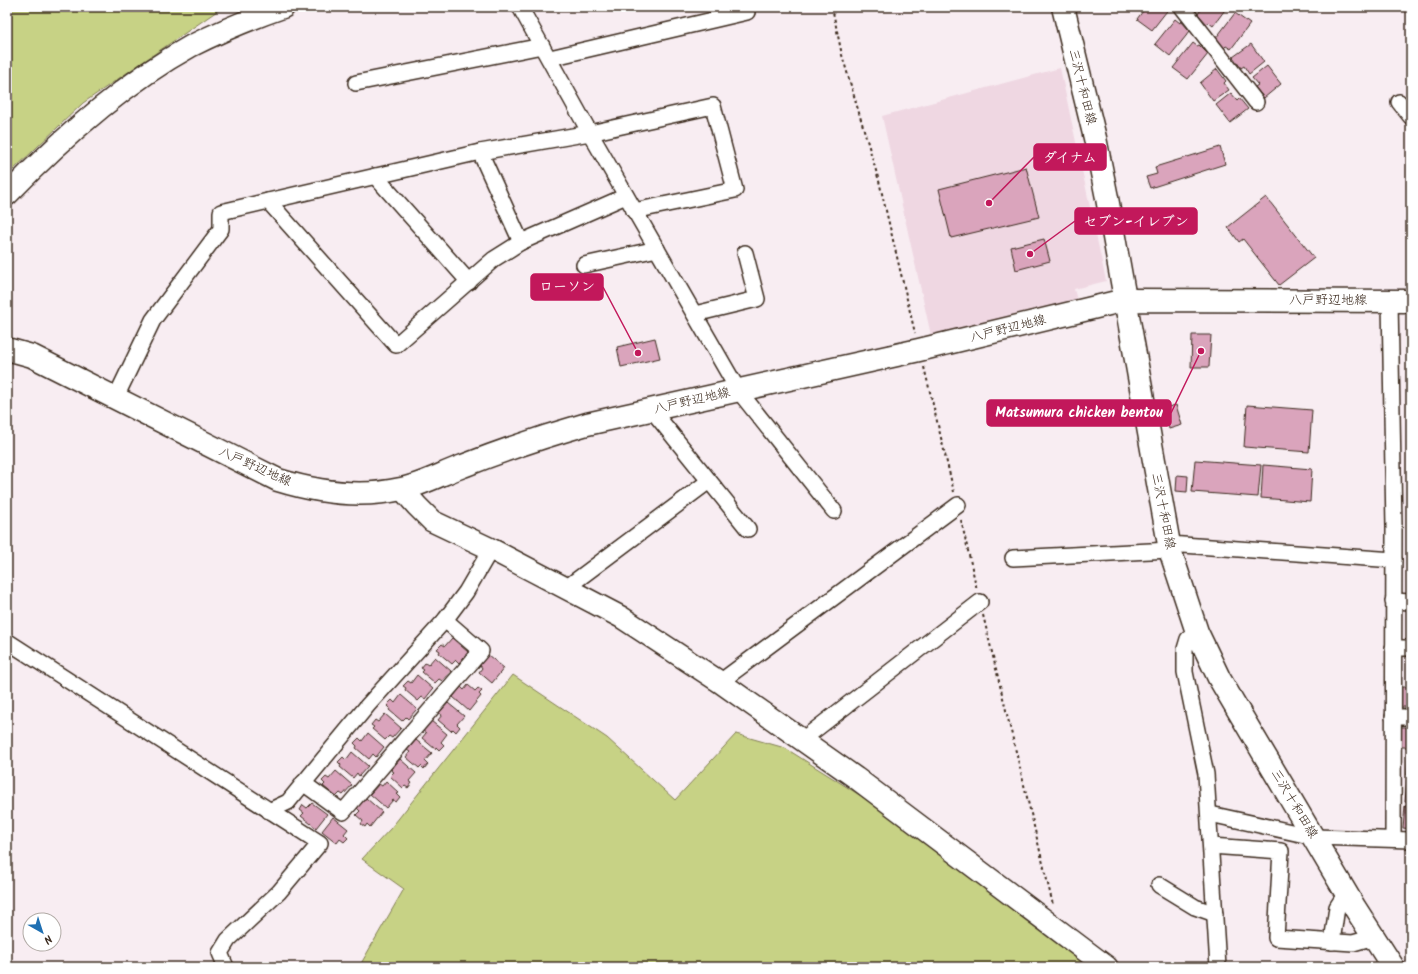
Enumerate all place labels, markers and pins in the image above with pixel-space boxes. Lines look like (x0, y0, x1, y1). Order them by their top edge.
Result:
callout: ダイナム (1034, 144, 1106, 170)
callout: セブン-イレブン (1075, 208, 1197, 234)
callout: ローソン (531, 274, 603, 300)
callout: Matsumura chicken bentou (987, 400, 1171, 426)

